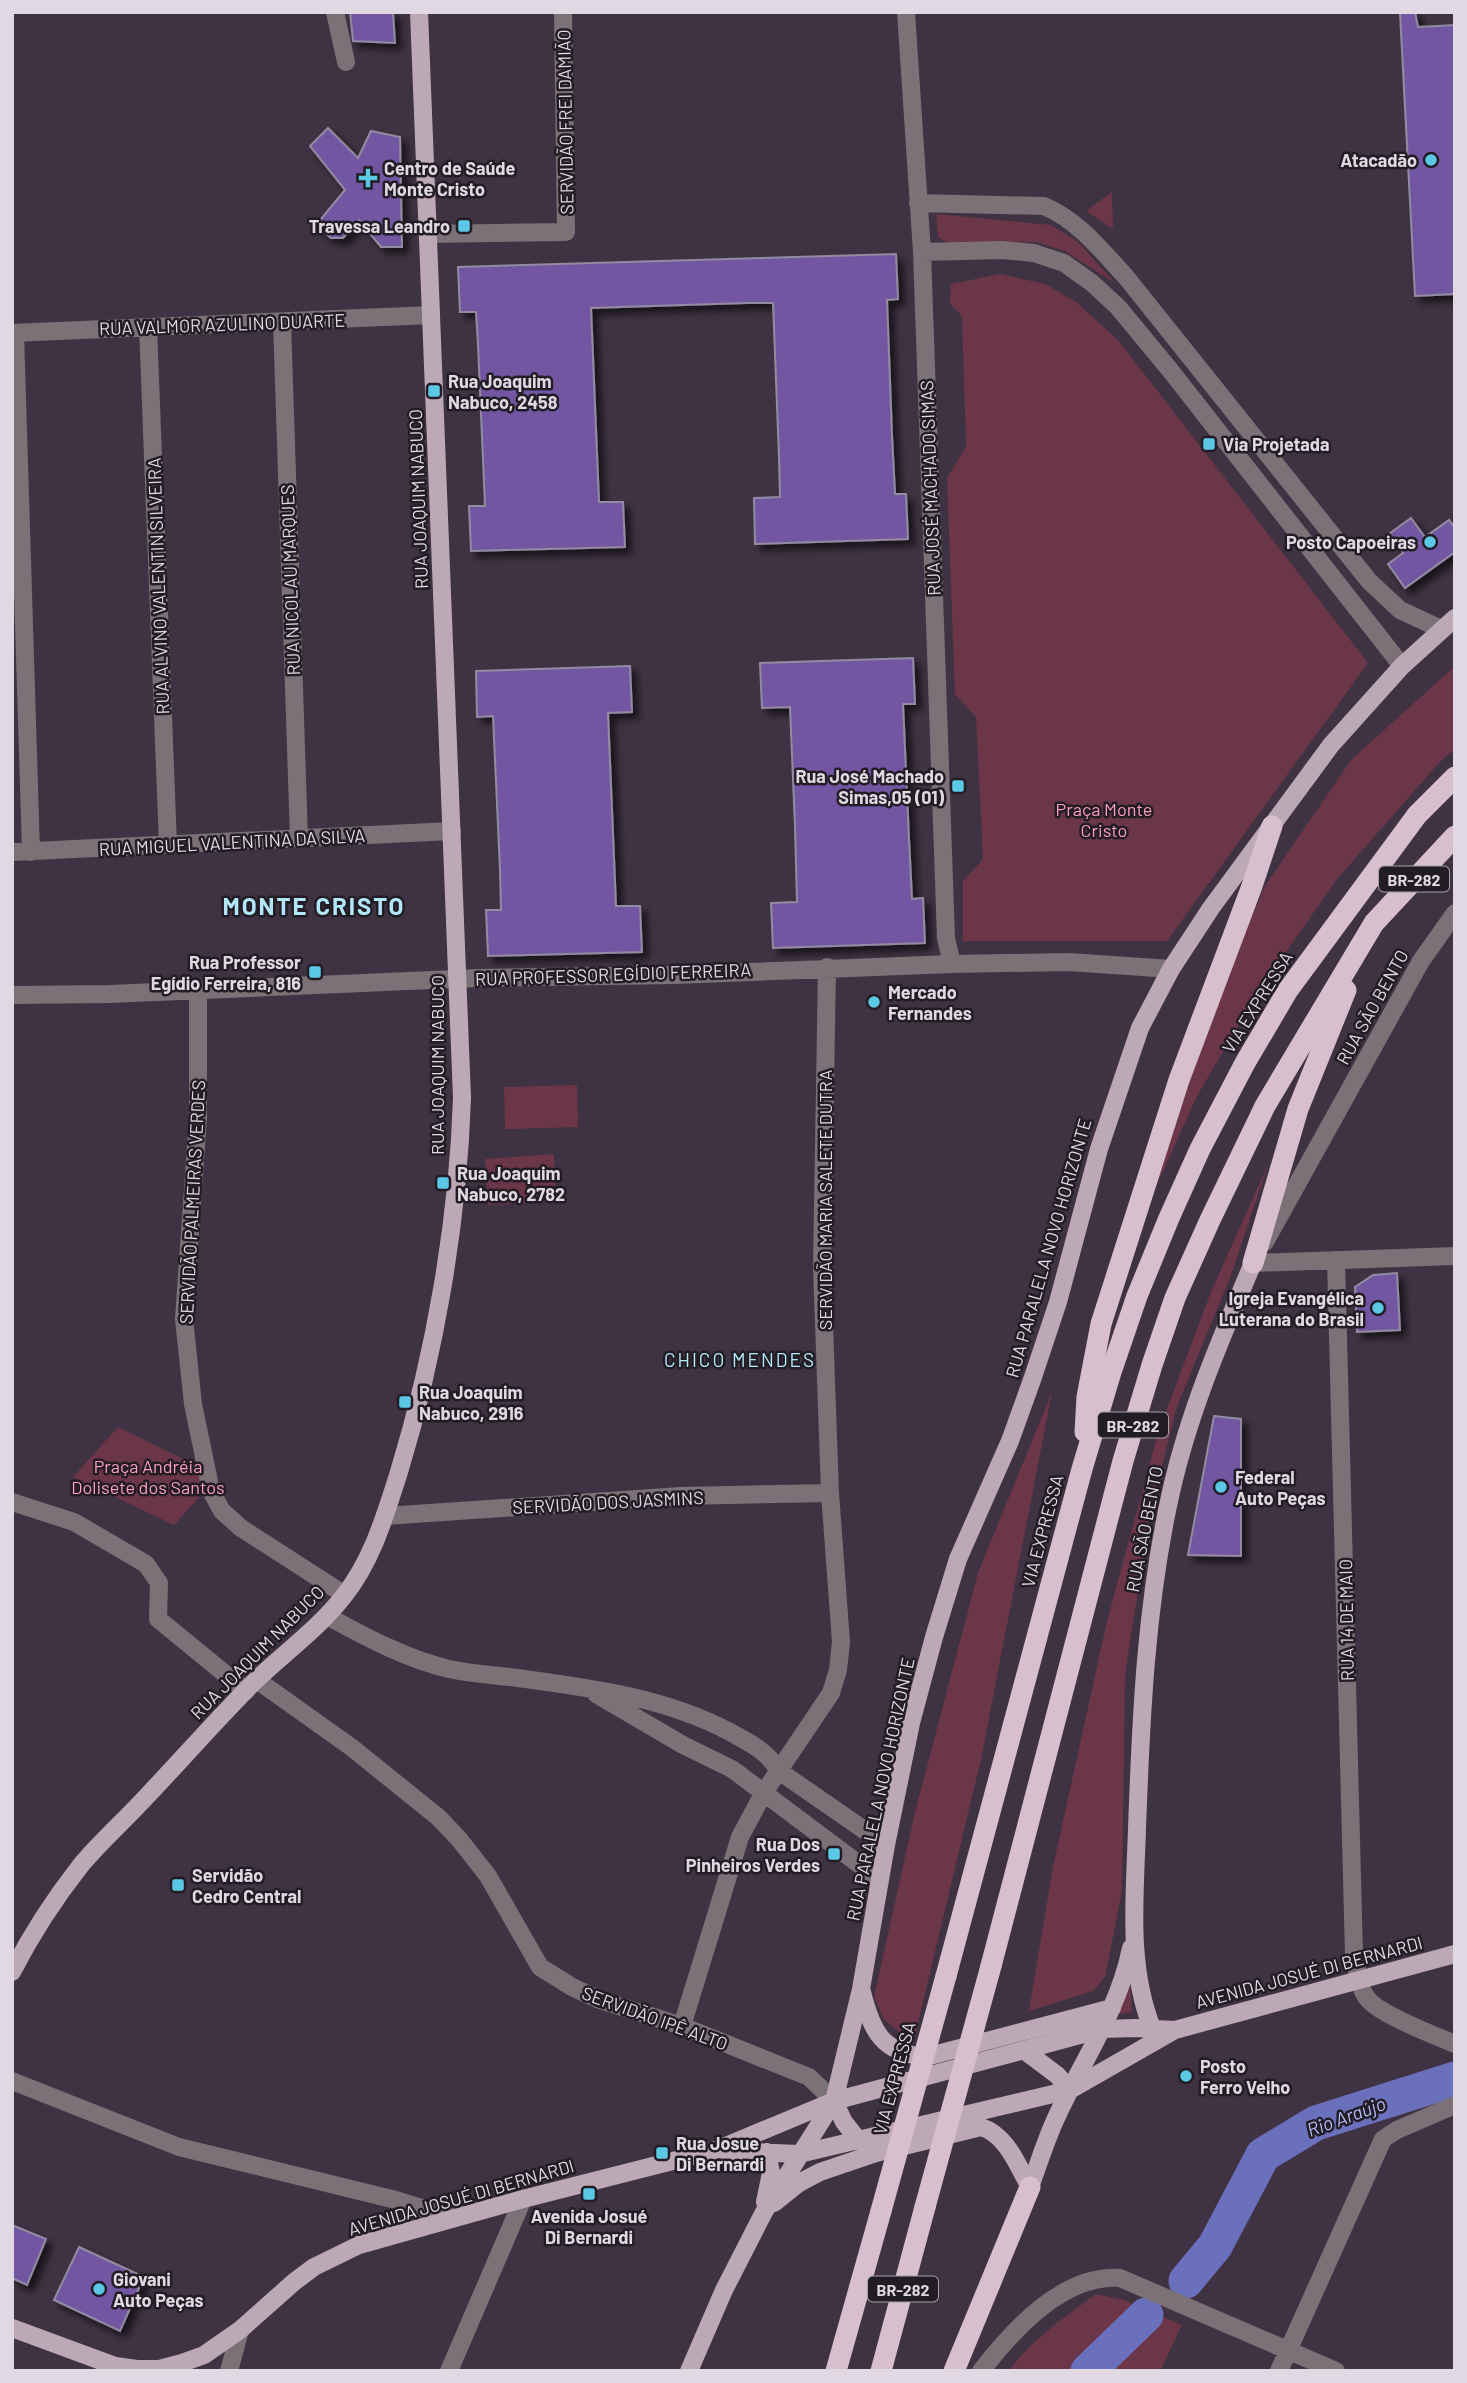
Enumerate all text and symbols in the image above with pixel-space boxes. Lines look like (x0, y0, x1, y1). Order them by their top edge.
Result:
street label: SERVIDÃO FREI DAMIÃO (552, 29, 578, 215)
place label: Atacadão (1340, 149, 1417, 171)
marker: Atacadão (1423, 152, 1439, 168)
place label: Centro de Saúde Monte Cristo (384, 157, 515, 200)
marker: Centro de Saúde Monte Cristo (358, 168, 378, 188)
place label: Travessa Leandro (309, 215, 450, 237)
marker: Travessa Leandro (456, 218, 472, 234)
street label: RUA VALMOR AZULINO DUARTE (99, 309, 345, 339)
place label: Rua Joaquim Nabuco, 2458 (448, 370, 558, 413)
street label: RUA JOSÉ MACHADO SIMAS (915, 380, 945, 596)
marker: Rua Joaquim Nabuco, 2458 (426, 383, 442, 399)
street label: RUA JOAQUIM NABUCO (404, 409, 432, 589)
place label: Via Projetada (1223, 433, 1330, 455)
marker: Via Projetada (1201, 436, 1217, 452)
street label: RUA ALVINO VALENTIN SILVEIRA (143, 457, 173, 715)
street label: RUA NICOLAU MARQUES (276, 484, 304, 676)
place label: Posto Capoeiras (1286, 531, 1416, 553)
marker: Posto Capoeiras (1422, 534, 1438, 550)
place label: Rua José Machado Simas,05 (01) (795, 765, 945, 808)
marker: Rua José Machado Simas,05 (01) (950, 778, 966, 794)
park label: Praça Monte Cristo (1056, 798, 1152, 841)
street label: RUA MIGUEL VALENTINA DA SILVA (98, 824, 366, 860)
road number: BR-282 (1379, 866, 1449, 892)
district label: MONTE CRISTO (223, 891, 405, 920)
street label: RUA SÃO BENTO (1331, 946, 1413, 1068)
street label: VIA EXPRESSA (1217, 947, 1297, 1057)
place label: Rua Professor Egídio Ferreira, 816 (151, 951, 301, 994)
street label: RUA PROFESSOR EGÍDIO FERREIRA (475, 958, 752, 990)
marker: Rua Professor Egídio Ferreira, 816 (307, 964, 323, 980)
street label: RUA JOAQUIM NABUCO (426, 975, 448, 1155)
place label: Mercado Fernandes (888, 981, 972, 1024)
marker: Mercado Fernandes (866, 994, 882, 1010)
street label: SERVIDÃO MARIA SALETE DUTRA (814, 1070, 836, 1330)
street label: SERVIDÃO PALMEIRAS VERDES (175, 1079, 209, 1325)
street label: RUA PARALELA NOVO HORIZONTE (1000, 1116, 1096, 1380)
place label: Rua Joaquim Nabuco, 2782 (457, 1162, 565, 1205)
marker: Rua Joaquim Nabuco, 2782 (435, 1175, 451, 1191)
place label: Igreja Evangélica Luterana do Brasil (1219, 1287, 1364, 1330)
marker: Igreja Evangélica Luterana do Brasil (1370, 1300, 1386, 1316)
district label: CHICO MENDES (664, 1348, 816, 1371)
place label: Rua Joaquim Nabuco, 2916 (419, 1381, 524, 1424)
marker: Rua Joaquim Nabuco, 2916 (397, 1394, 413, 1410)
road number: BR-282 (1098, 1413, 1168, 1438)
park label: Praça Andréia Dolisete dos Santos (71, 1455, 225, 1498)
street label: RUA SÃO BENTO (1121, 1464, 1167, 1594)
place label: Federal Auto Peças (1235, 1466, 1326, 1509)
street label: VIA EXPRESSA (1016, 1472, 1068, 1590)
marker: Federal Auto Peças (1213, 1479, 1229, 1495)
street label: SERVIDÃO DOS JASMINS (512, 1486, 704, 1518)
street label: RUA 14 DE MAIO (1334, 1559, 1358, 1681)
street label: RUA JOAQUIM NABUCO (186, 1581, 328, 1723)
street label: RUA PARALELA NOVO HORIZONTE (841, 1655, 919, 1923)
place label: Rua Dos Pinheiros Verdes (686, 1833, 820, 1876)
marker: Rua Dos Pinheiros Verdes (826, 1846, 842, 1862)
place label: Servidão Cedro Central (192, 1864, 301, 1907)
marker: Servidão Cedro Central (170, 1877, 186, 1893)
street label: AVENIDA JOSUÉ DI BERNARDI (1193, 1931, 1425, 2013)
street label: SERVIDÃO IPÊ ALTO (579, 1981, 731, 2055)
street label: VIA EXPRESSA (868, 2019, 920, 2137)
place label: Posto Ferro Velho (1200, 2055, 1290, 2098)
marker: Posto Ferro Velho (1178, 2068, 1194, 2084)
water label: Rio Araújo (1304, 2091, 1388, 2141)
place label: Rua Josue Di Bernardi (676, 2132, 764, 2175)
marker: Rua Josue Di Bernardi (654, 2145, 670, 2161)
street label: AVENIDA JOSUÉ DI BERNARDI (346, 2154, 576, 2240)
marker: Avenida Josué Di Bernardi (581, 2186, 597, 2202)
place label: Avenida Josué Di Bernardi (531, 2205, 648, 2248)
place label: Giovani Auto Peças (113, 2268, 204, 2311)
road number: BR-282 (868, 2276, 938, 2302)
marker: Giovani Auto Peças (91, 2281, 107, 2297)

